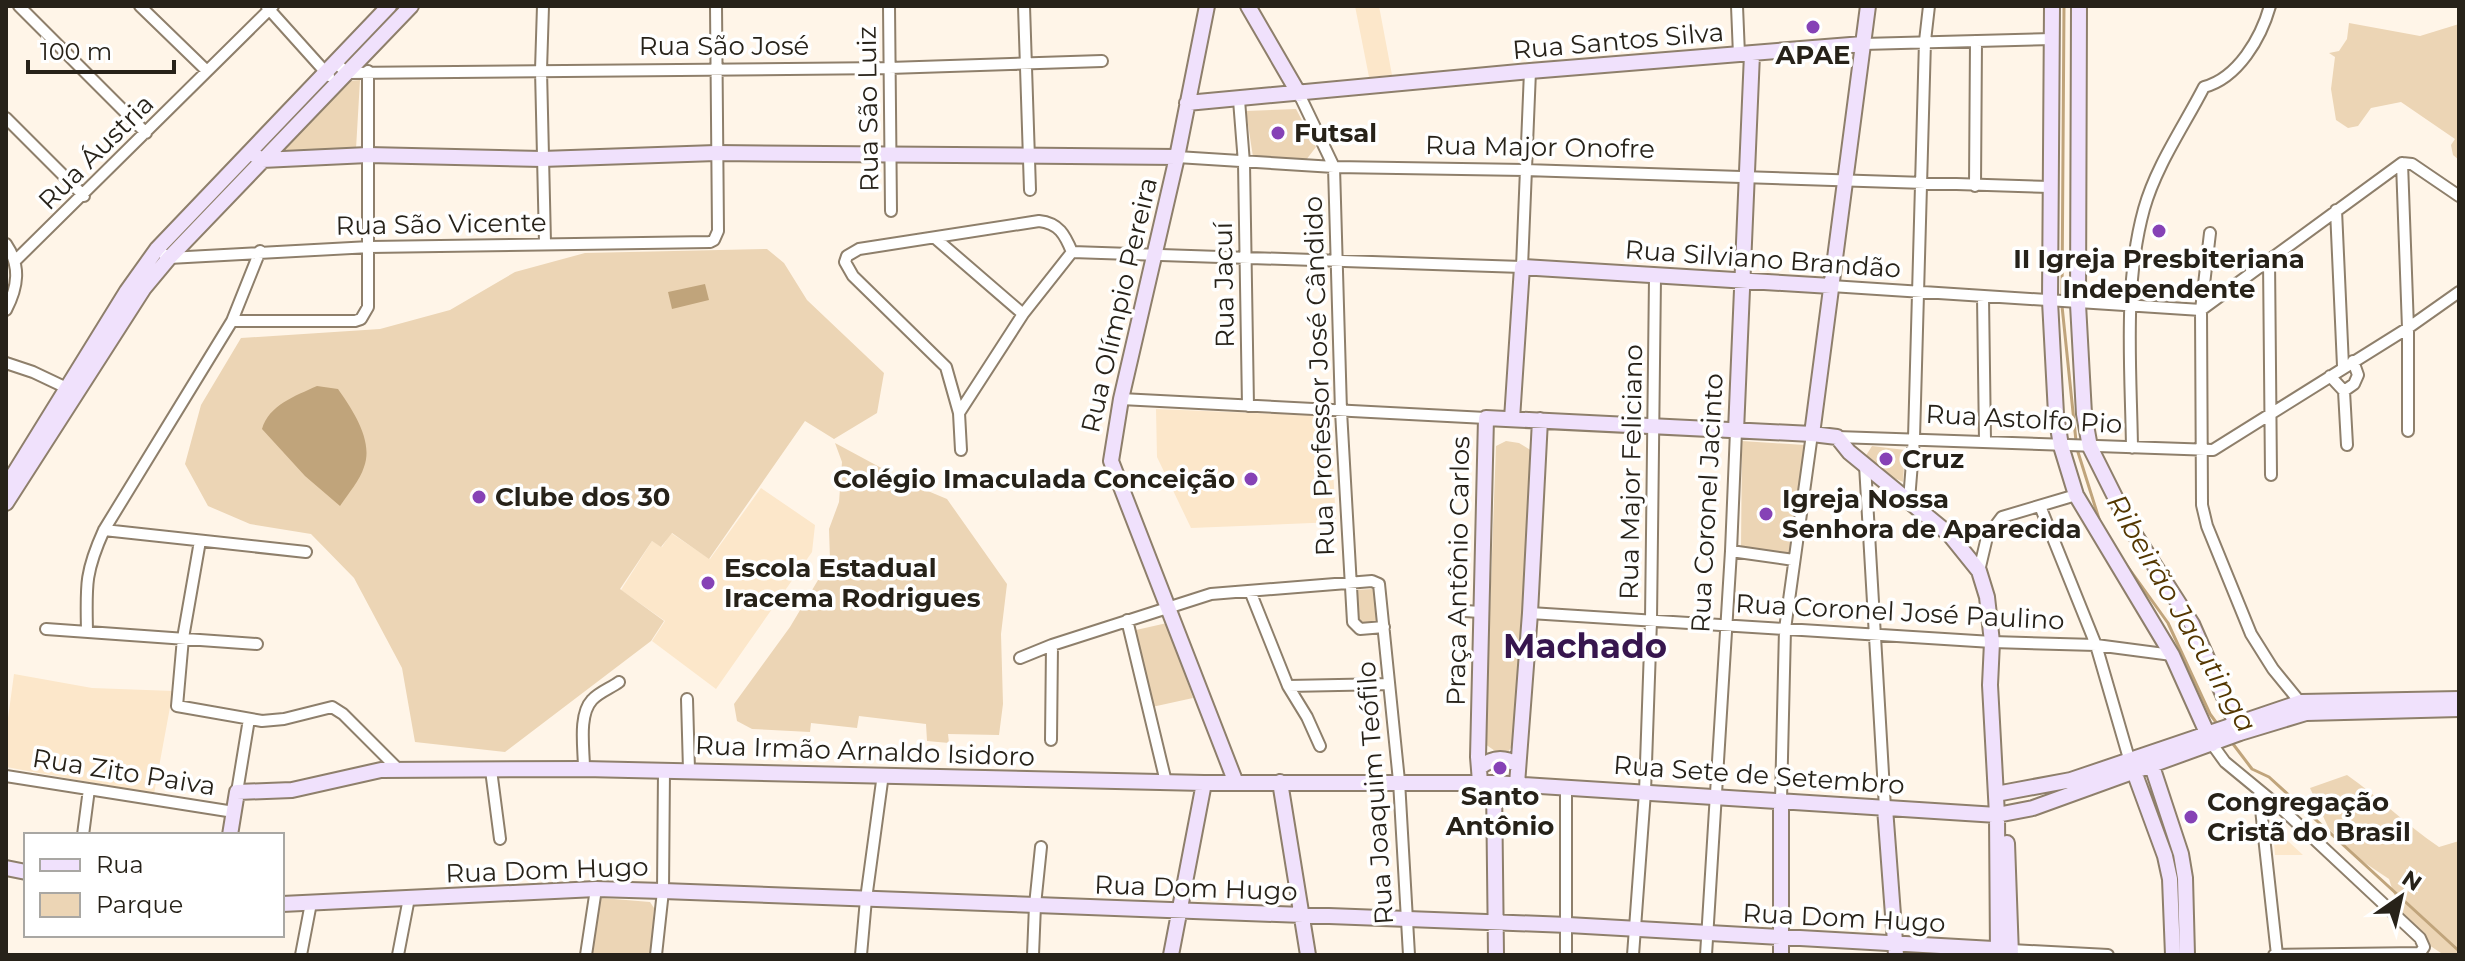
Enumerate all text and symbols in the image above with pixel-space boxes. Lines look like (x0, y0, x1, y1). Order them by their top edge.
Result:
street label: Rua Santos Silva (1511, 16, 1725, 66)
marker: APAE (1804, 18, 1822, 36)
scale bar (28, 24, 174, 74)
street label: Rua São Luiz (851, 26, 885, 192)
street label: Rua São José (639, 30, 809, 62)
text: 100 m (40, 37, 112, 66)
place label: APAE (1774, 39, 1851, 71)
street label: Rua Áustria (32, 88, 160, 216)
place label: Futsal (1294, 117, 1377, 149)
marker: Futsal (1269, 124, 1287, 142)
street label: Rua Major Onofre (1425, 129, 1655, 165)
street label: Rua Olímpio Pereira (1074, 174, 1164, 436)
street label: Rua Professor José Cândido (1297, 195, 1341, 557)
street label: Rua São Vicente (335, 206, 547, 242)
street label: Rua Jacuí (1207, 221, 1241, 348)
marker: II Igreja Presbiteriana Independente (2150, 222, 2168, 240)
street label: Rua Silviano Brandão (1624, 233, 1902, 285)
place label: II Igreja Presbiteriana Independente (2013, 243, 2305, 305)
street label: Rua Major Feliciano (1613, 344, 1649, 600)
street label: Rua Coronel Jacinto (1684, 372, 1730, 634)
street label: Rua Astolfo Pio (1925, 398, 2123, 440)
street label: Praça Antônio Carlos (1440, 436, 1476, 706)
place label: Cruz (1902, 443, 1964, 475)
marker: Cruz (1877, 450, 1895, 468)
place label: Colégio Imaculada Conceição (833, 463, 1235, 495)
marker: Colégio Imaculada Conceição (1242, 470, 1260, 488)
place label: Clube dos 30 (495, 481, 670, 513)
place label: Igreja Nossa Senhora de Aparecida (1782, 483, 2082, 545)
marker: Clube dos 30 (470, 488, 488, 506)
water label: Ribeirão Jacutinga (2100, 488, 2264, 738)
marker: Igreja Nossa Senhora de Aparecida (1757, 505, 1775, 523)
place label: Escola Estadual Iracema Rodrigues (724, 552, 981, 614)
marker: Escola Estadual Iracema Rodrigues (699, 574, 717, 592)
street label: Rua Coronel José Paulino (1735, 587, 2065, 637)
district label: Machado (1503, 625, 1667, 667)
street label: Rua Joaquim Teófilo (1350, 660, 1400, 926)
street label: Rua Irmão Arnaldo Isidoro (695, 729, 1035, 773)
street label: Rua Zito Paiva (30, 742, 218, 802)
street label: Rua Sete de Setembro (1612, 749, 1906, 801)
marker: Santo Antônio (1491, 759, 1509, 777)
place label: Santo Antônio (1445, 780, 1554, 842)
place label: Congregação Cristã do Brasil (2207, 786, 2411, 848)
marker: Congregação Cristã do Brasil (2182, 808, 2200, 826)
legend (24, 833, 284, 937)
text: Rua (96, 850, 144, 879)
street label: Rua Dom Hugo (445, 850, 649, 890)
north arrow (2361, 857, 2441, 937)
text: N (2397, 865, 2427, 897)
street label: Rua Dom Hugo (1094, 868, 1298, 908)
text: Parque (96, 890, 183, 919)
street label: Rua Dom Hugo (1742, 897, 1946, 939)

